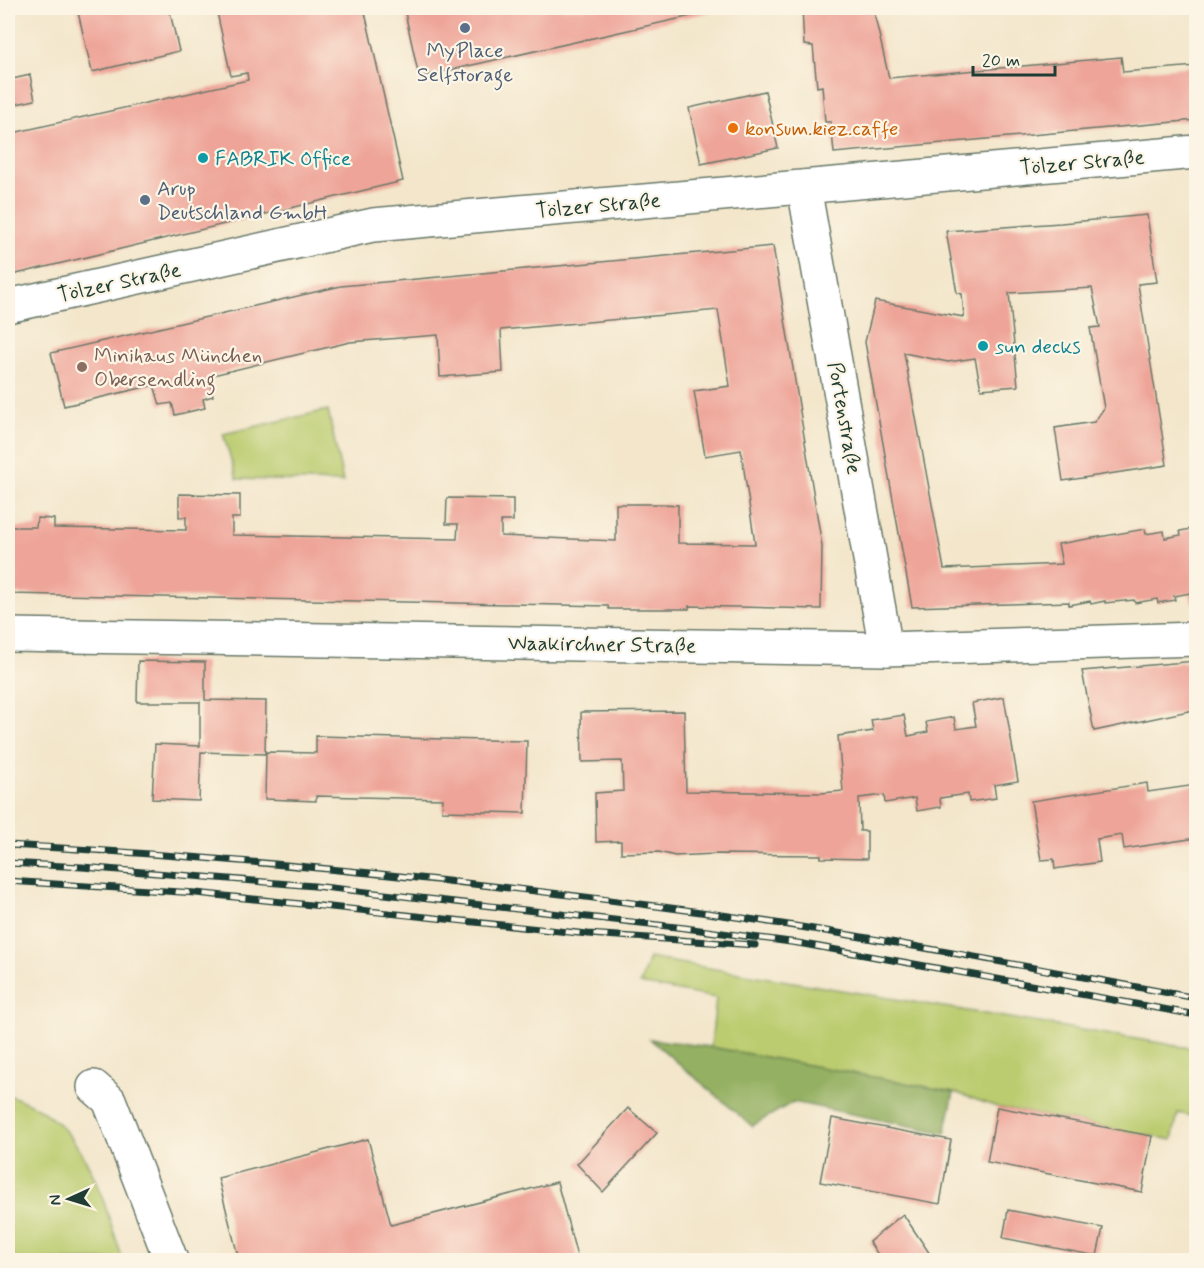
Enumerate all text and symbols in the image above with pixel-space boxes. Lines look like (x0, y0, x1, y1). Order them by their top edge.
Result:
marker: MyPlace Selfstorage (458, 21, 472, 35)
place label: MyPlace Selfstorage (417, 37, 513, 91)
scale bar (973, 39, 1056, 77)
text: 20 m (982, 49, 1020, 73)
place label: konsum.kiez.caffe (745, 115, 899, 143)
marker: konsum.kiez.caffe (726, 121, 740, 135)
street label: Tölzer Straße (1018, 144, 1146, 182)
place label: FABRIK Office (215, 145, 351, 173)
marker: FABRIK Office (196, 151, 210, 165)
place label: Arup Deutschland GmbH (157, 175, 328, 227)
street label: Tölzer Straße (534, 187, 662, 225)
marker: Arup Deutschland GmbH (138, 193, 152, 207)
street label: Tölzer Straße (55, 256, 183, 310)
place label: sun decks (995, 333, 1081, 361)
marker: sun decks (976, 339, 990, 353)
place label: Minihaus München Obersendling (94, 342, 262, 396)
marker: Minihaus München Obersendling (75, 360, 89, 374)
street label: Portenstraße (820, 360, 868, 477)
street label: Waakirchner Straße (508, 629, 696, 661)
north arrow (39, 1169, 99, 1229)
text: N (45, 1194, 66, 1206)

